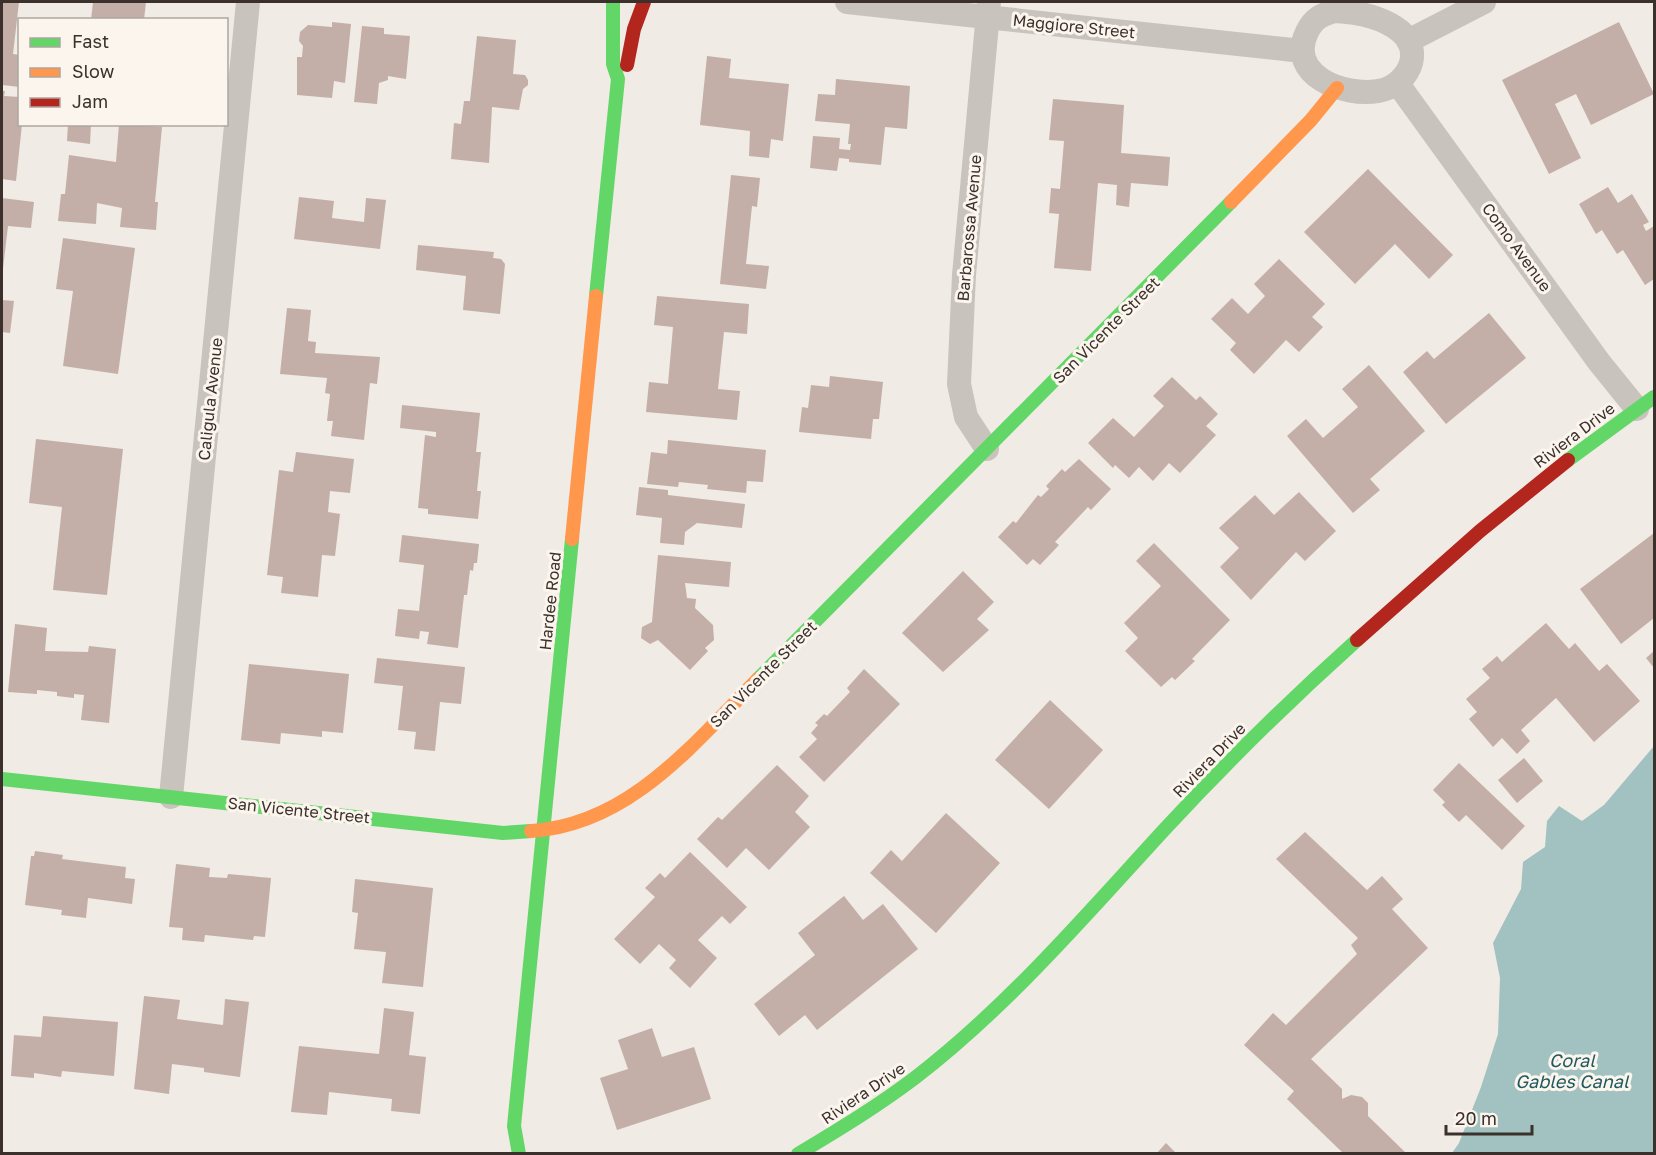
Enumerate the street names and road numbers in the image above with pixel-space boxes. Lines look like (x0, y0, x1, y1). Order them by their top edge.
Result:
street label: Maggiore Street (1012, 10, 1136, 42)
street label: Barbarossa Avenue (953, 154, 985, 302)
street label: Como Avenue (1478, 199, 1556, 295)
street label: San Vicente Street (1048, 272, 1164, 388)
street label: Caligula Avenue (194, 337, 226, 461)
street label: Riviera Drive (1529, 398, 1619, 472)
street label: Hardee Road (535, 551, 565, 651)
street label: San Vicente Street (705, 616, 821, 732)
street label: Riviera Drive (1168, 718, 1250, 802)
street label: San Vicente Street (227, 793, 371, 827)
street label: Riviera Drive (817, 1058, 909, 1128)

